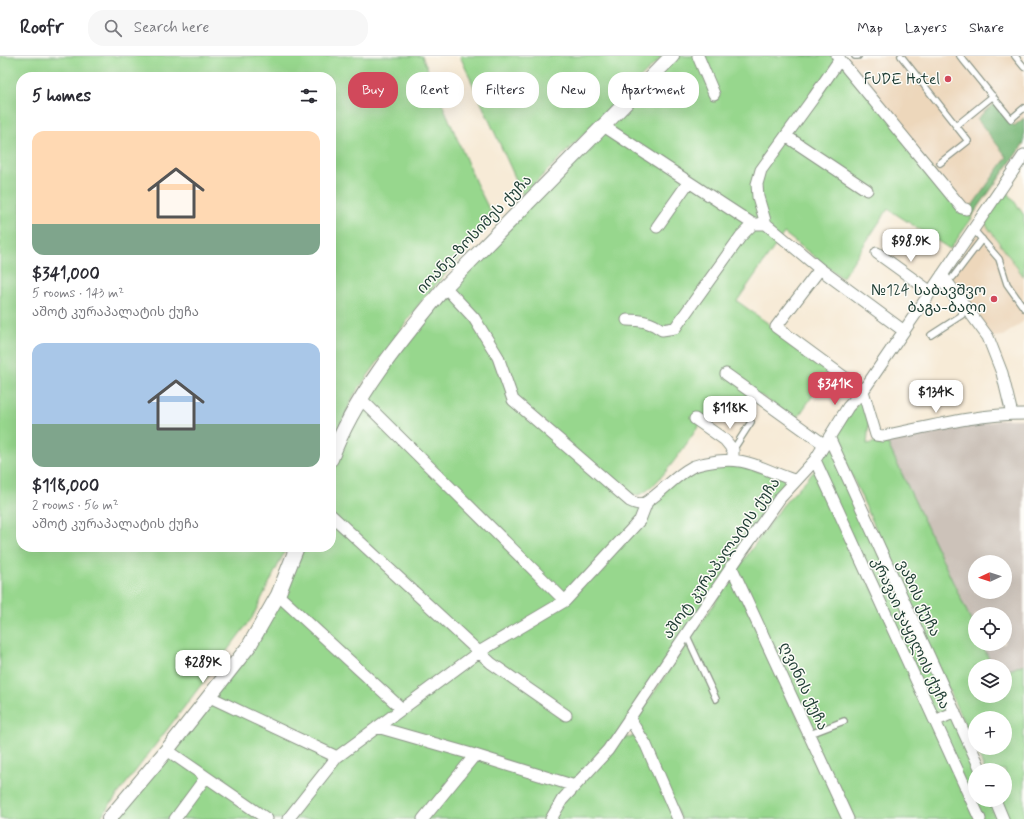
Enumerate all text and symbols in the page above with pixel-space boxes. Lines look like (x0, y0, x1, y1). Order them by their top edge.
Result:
search box (88, 10, 368, 46)
text: Roofr (20, 15, 64, 40)
icon: search (102, 17, 124, 39)
text: Search here (134, 18, 209, 38)
text: Map (857, 19, 883, 37)
text: Layers (905, 19, 947, 37)
text: Share (969, 19, 1004, 37)
place label: FUDE Hotel (864, 70, 940, 90)
chip: Buy (348, 72, 398, 108)
chip: Rent (406, 72, 464, 108)
chip: Filters (472, 72, 539, 108)
chip: New (547, 72, 600, 108)
chip: Apartment (608, 72, 699, 108)
marker: FUDE Hotel (943, 74, 953, 84)
text: 5 homes (32, 85, 91, 107)
icon: filters (298, 85, 320, 107)
icon: home (140, 157, 212, 229)
street label: იოანე-ზოსიმეს ქუჩა (413, 171, 537, 298)
pin: $98.9K (878, 229, 944, 263)
text: $98.9K (891, 233, 931, 250)
text: $341,000 (32, 263, 100, 285)
place label: №124 საბავშვო ბაგა-ბაღი (871, 281, 986, 318)
text: 5 rooms · 143 m² (32, 285, 124, 302)
marker: №124 საბავშვო ბაგა-ბაღი (989, 294, 999, 304)
text: აშოტ კურაპალატის ქუჩა (32, 304, 199, 321)
icon: home (140, 369, 212, 441)
pin: $341K (807, 372, 863, 406)
text: $341K (817, 376, 853, 393)
pin: $134K (908, 380, 964, 414)
text: $134K (918, 384, 954, 401)
pin: $118K (702, 396, 758, 430)
text: $118K (712, 400, 748, 417)
street label: აშოტ კურაპალატის ქუჩა (658, 474, 785, 643)
text: $118,000 (32, 475, 99, 497)
text: 2 rooms · 56 m² (32, 497, 119, 514)
text: აშოტ კურაპალატის ქუჩა (32, 516, 199, 533)
street label: კრავაი ჯაყელის ქუჩა (866, 554, 954, 713)
north arrow (968, 555, 1012, 599)
map controls (968, 555, 1012, 807)
street label: ვაზის ქუჩა (892, 557, 945, 640)
button: locate (968, 607, 1012, 651)
street label: ღვინის ქუჩა (774, 639, 832, 734)
pin: $289K (175, 650, 231, 684)
text: $289K (184, 654, 222, 671)
button: layers (968, 659, 1012, 703)
button: + (968, 711, 1012, 755)
button: − (968, 763, 1012, 807)

